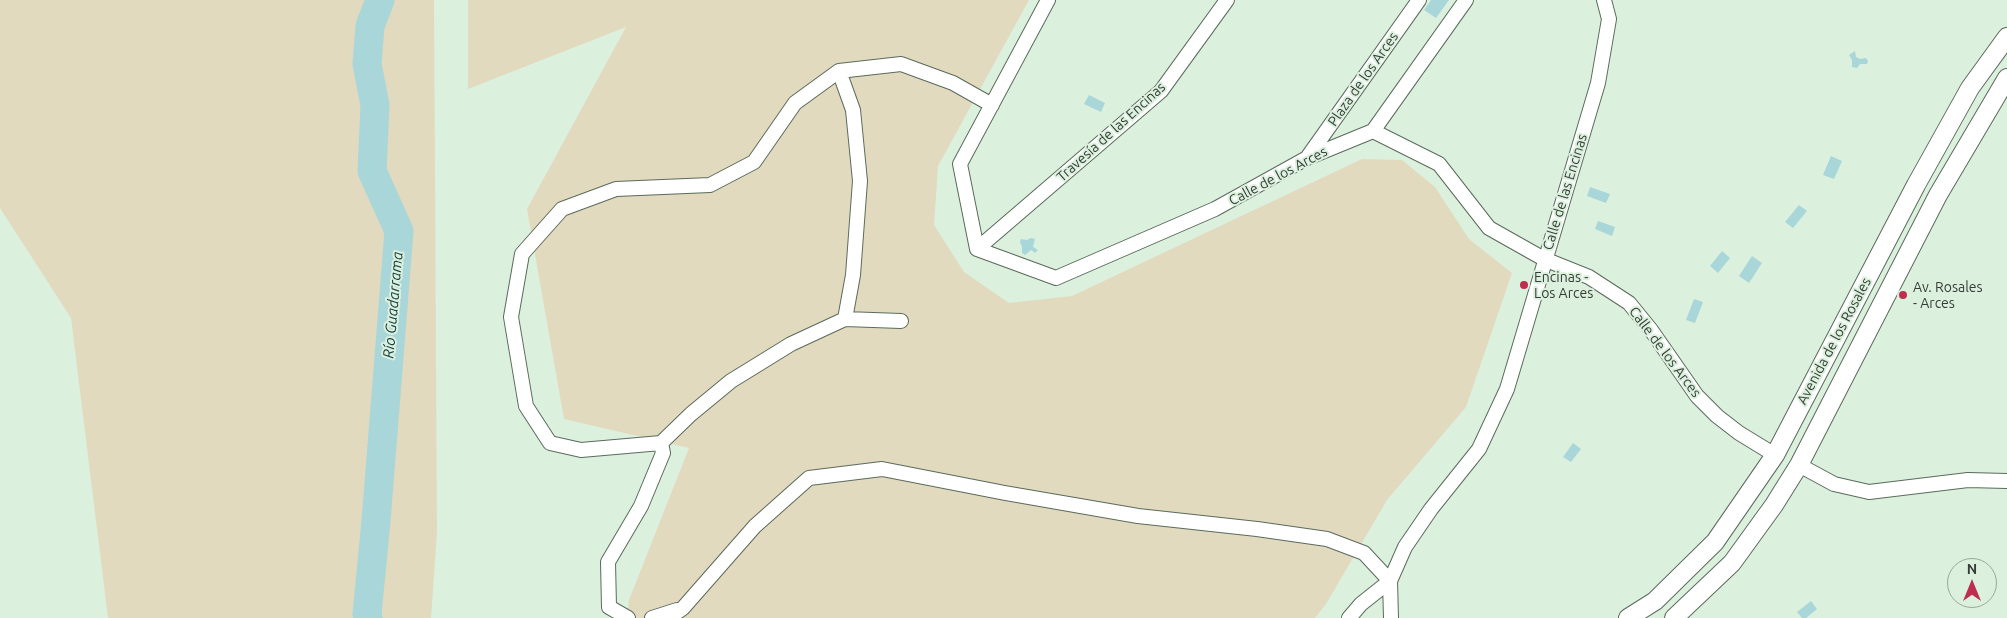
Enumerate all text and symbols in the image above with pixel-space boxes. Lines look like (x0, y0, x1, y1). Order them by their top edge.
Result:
street label: Plaza de los Arces (1324, 29, 1402, 129)
street label: Travesía de las Encinas (1053, 79, 1169, 185)
street label: Calle de las Encinas (1539, 132, 1591, 252)
street label: Calle de los Arces (1226, 143, 1330, 209)
water label: Río Guadarrama (379, 251, 407, 359)
place label: Encinas - Los Arces (1534, 269, 1593, 302)
street label: Avenida de los Rosales (1793, 275, 1875, 407)
marker: Encinas - Los Arces (1518, 279, 1530, 291)
place label: Av. Rosales - Arces (1913, 279, 1983, 312)
marker: Av. Rosales - Arces (1897, 289, 1909, 301)
street label: Calle de los Arces (1625, 303, 1705, 401)
north arrow (1947, 558, 1997, 608)
text: N (1967, 561, 1977, 577)

